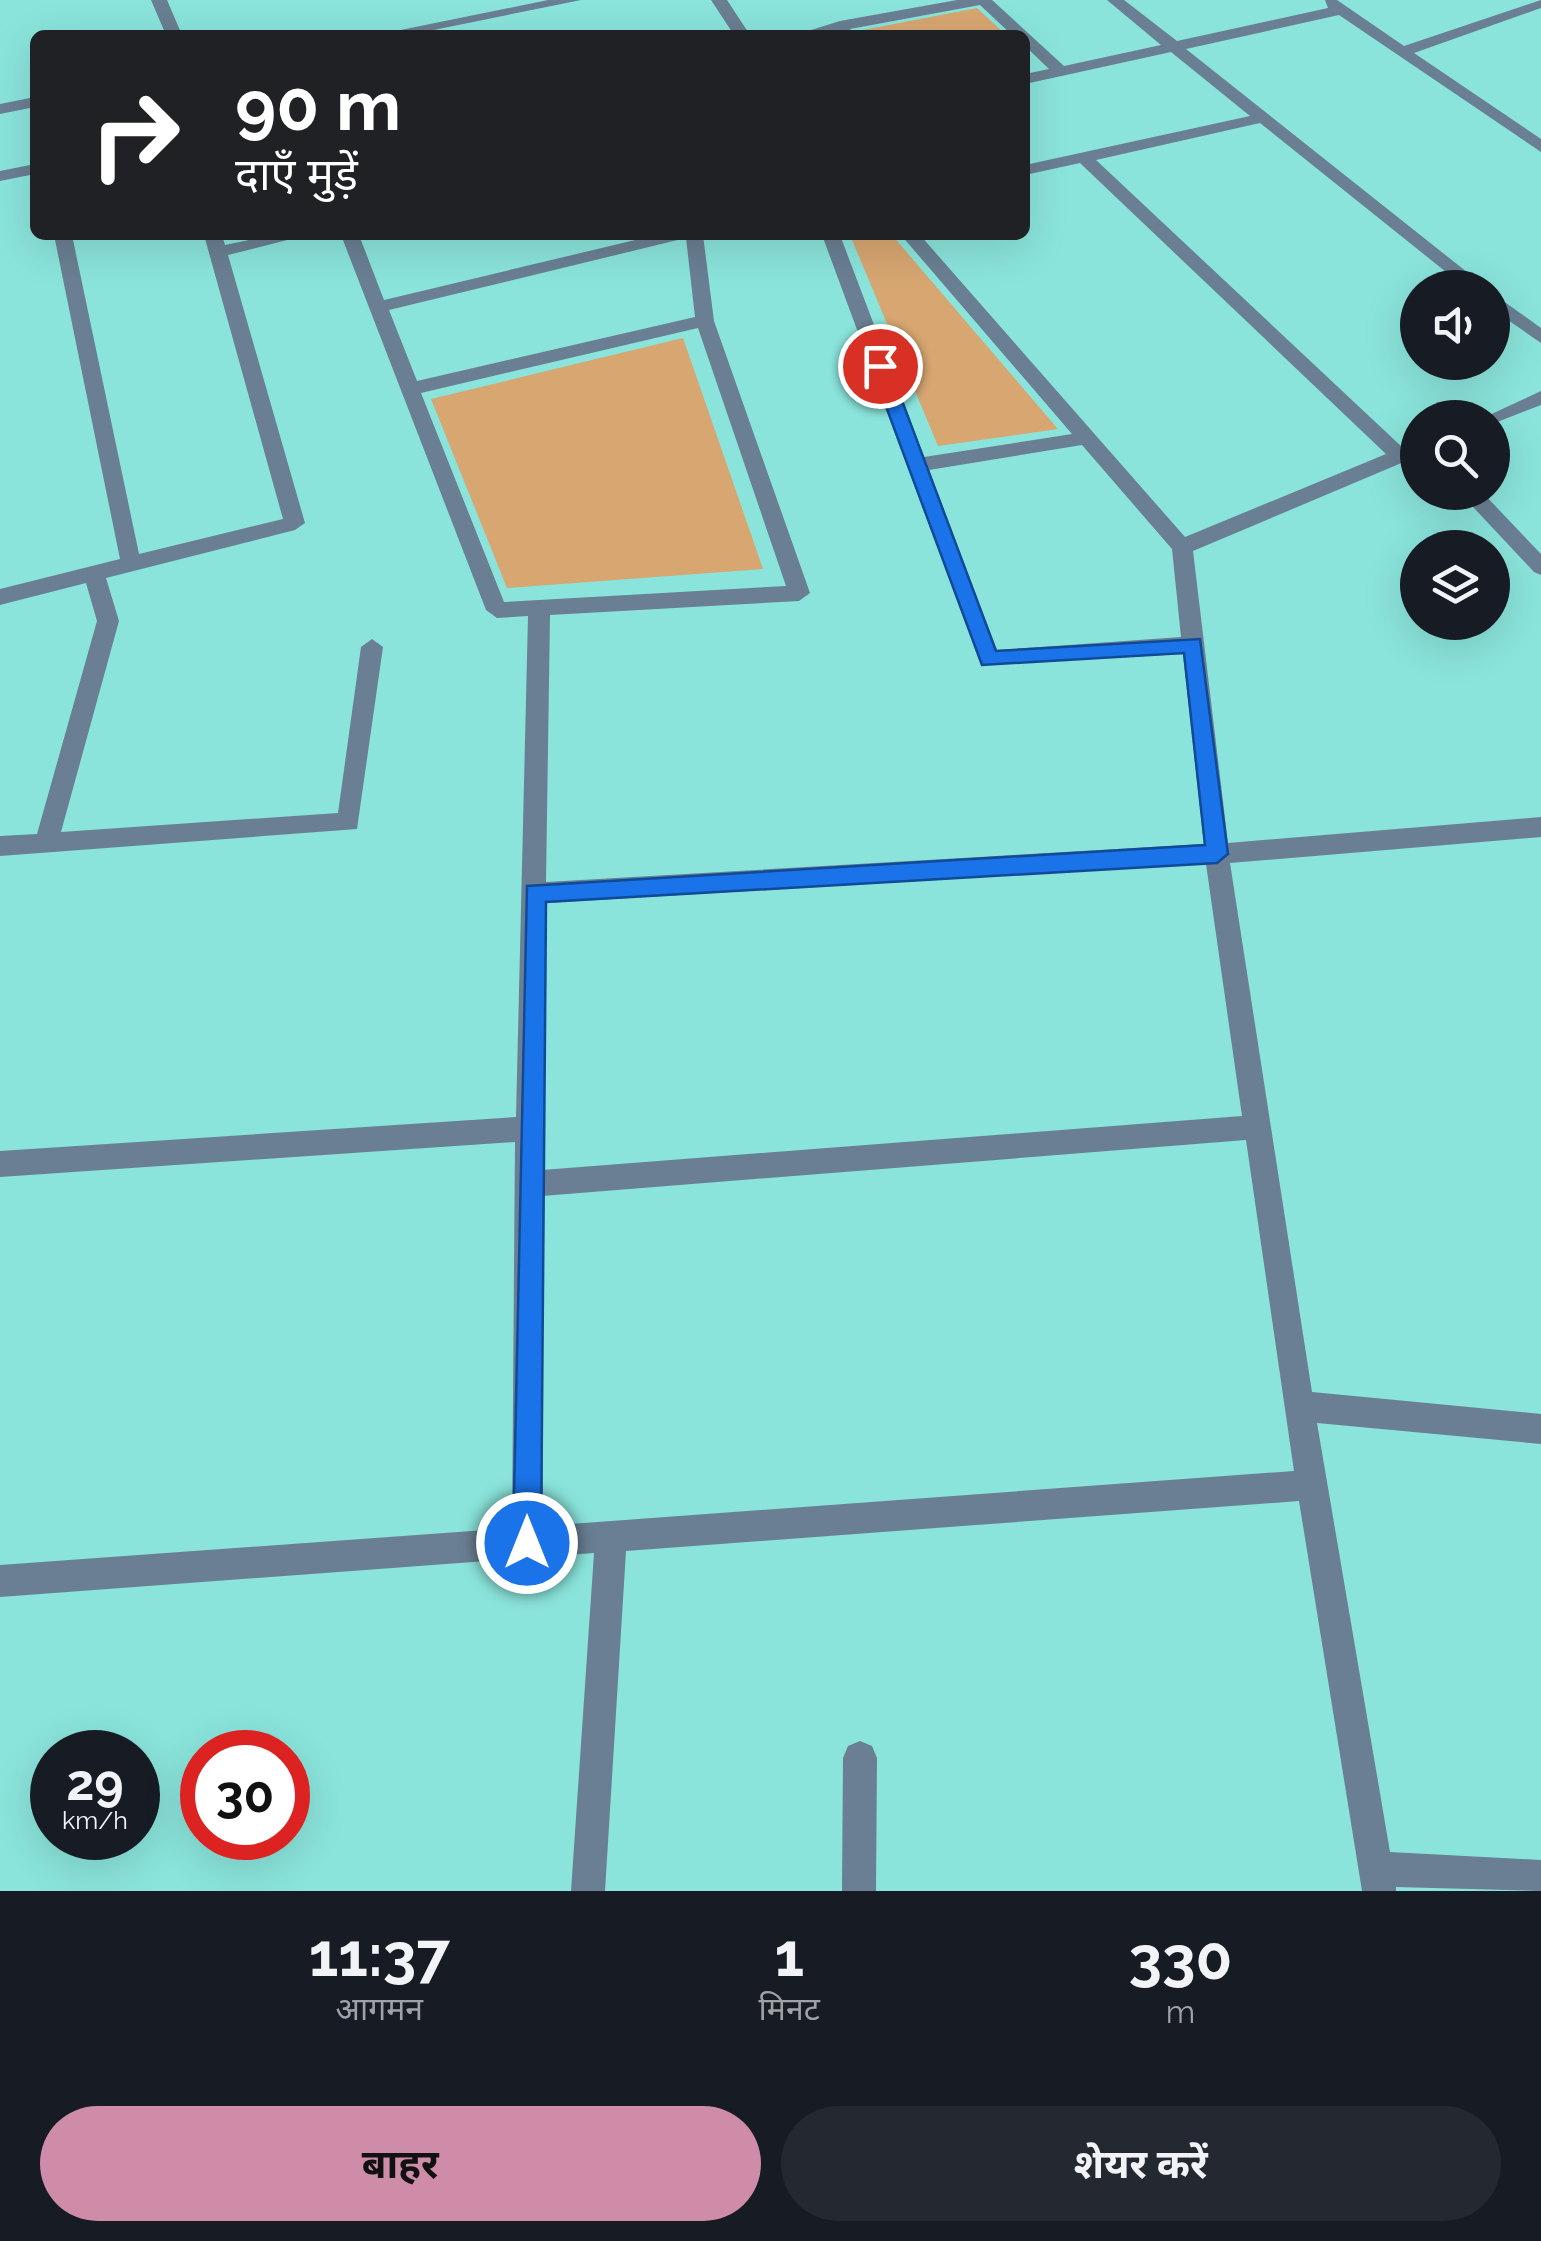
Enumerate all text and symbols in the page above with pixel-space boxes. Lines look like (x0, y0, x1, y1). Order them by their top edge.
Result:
text: 90 m (235, 64, 401, 146)
icon: right (70, 70, 200, 200)
text: दाएँ मुड़ें (235, 148, 358, 201)
map controls (1400, 270, 1510, 640)
button: sound (1400, 270, 1510, 380)
pin (838, 324, 923, 409)
icon: arrive (853, 339, 908, 394)
button: search (1400, 400, 1510, 510)
button: layers (1400, 530, 1510, 640)
position arrow (475, 1491, 579, 1595)
speed limit sign: 30 (180, 1730, 310, 1860)
text: 29 (66, 1753, 124, 1812)
text: km/h (62, 1805, 128, 1835)
text: 11:37 (309, 1920, 450, 1990)
text: 1 (774, 1920, 804, 1990)
text: 330 (1129, 1923, 1232, 1993)
text: आगमन (335, 1990, 423, 2027)
text: मिनट (759, 1990, 820, 2027)
text: m (1166, 1993, 1195, 2030)
button: बाहर (40, 2106, 761, 2221)
button: शेयर करें (781, 2106, 1501, 2221)

